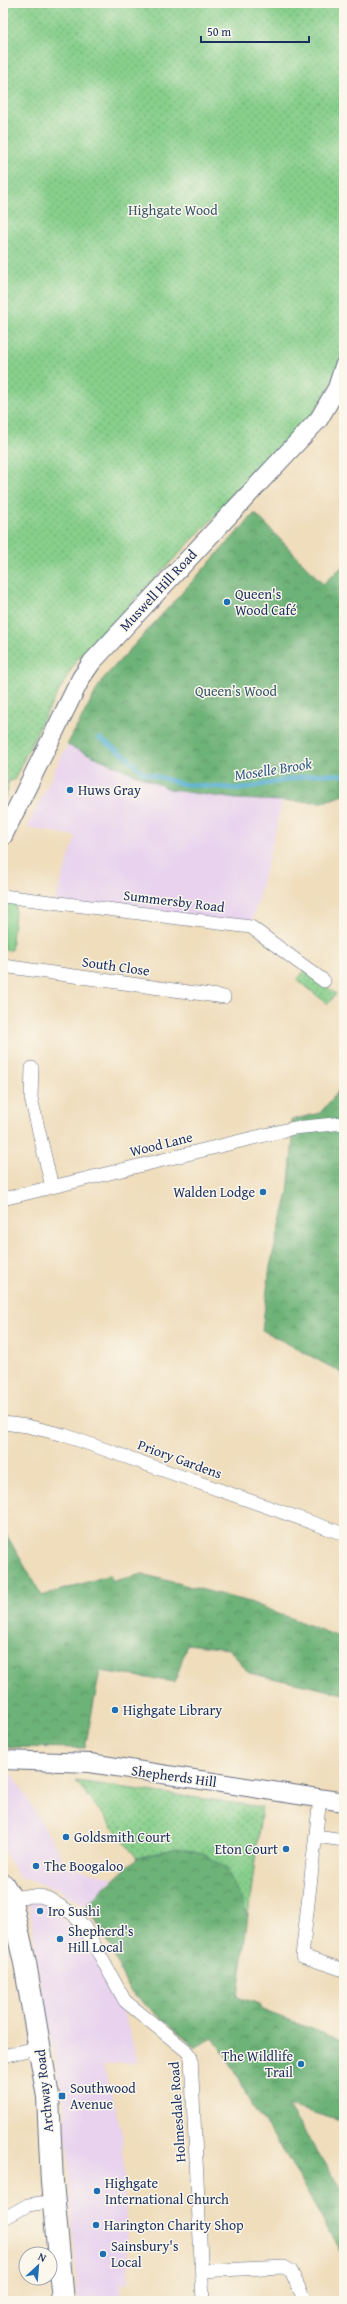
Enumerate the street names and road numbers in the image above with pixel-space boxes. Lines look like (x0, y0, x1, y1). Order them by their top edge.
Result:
street label: Muswell Hill Road (115, 544, 202, 635)
street label: Summersby Road (122, 885, 226, 917)
street label: South Close (81, 951, 152, 981)
street label: Wood Lane (127, 1126, 195, 1161)
street label: Priory Gardens (135, 1435, 225, 1483)
street label: Shepherds Hill (130, 1760, 218, 1792)
street label: Archway Road (30, 2048, 58, 2134)
street label: Holmesdale Road (163, 2060, 190, 2163)

